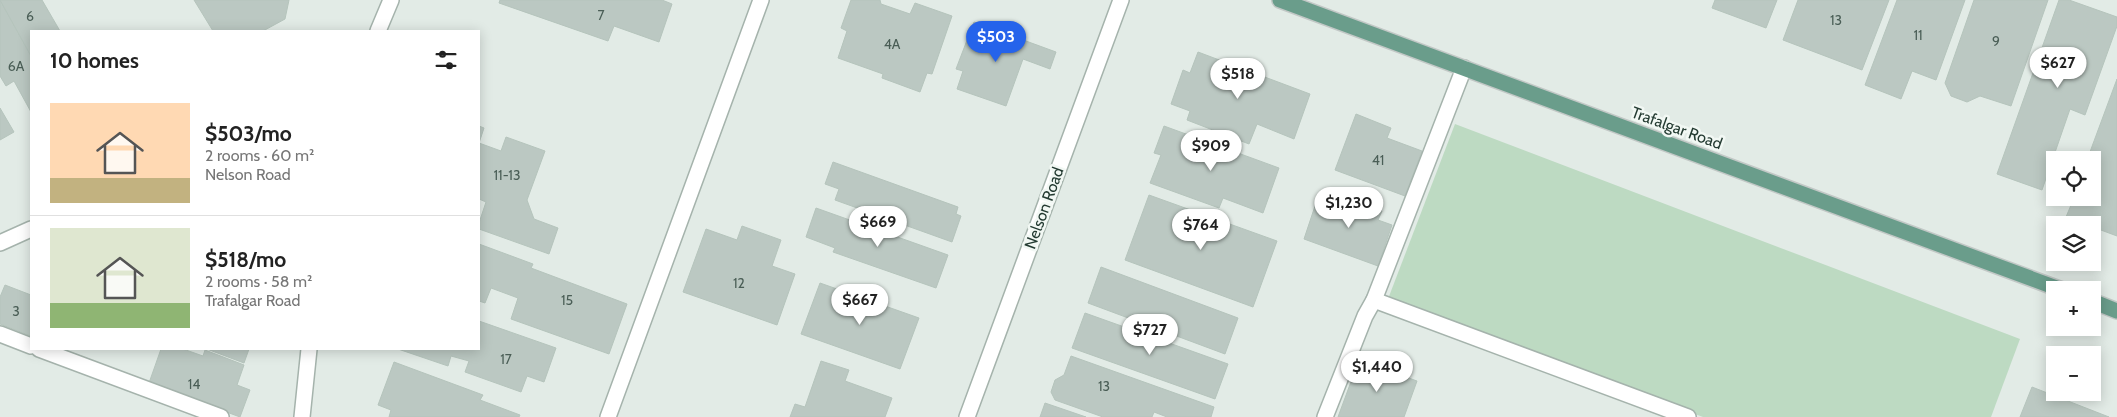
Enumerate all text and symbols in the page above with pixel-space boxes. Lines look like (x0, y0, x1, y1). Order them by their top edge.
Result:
house number: 7 (597, 6, 605, 24)
house number: 6 (26, 7, 34, 25)
house number: 13 (1830, 11, 1842, 29)
pin: $503 (966, 20, 1026, 63)
house number: 11 (1913, 26, 1923, 44)
text: $503 (977, 27, 1015, 46)
house number: 9 (1992, 32, 2000, 50)
house number: 4A (884, 35, 901, 53)
icon: filters (432, 46, 460, 74)
pin: $627 (2028, 46, 2088, 89)
text: 10 homes (50, 48, 139, 73)
text: $627 (2041, 53, 2075, 72)
house number: 6A (8, 57, 25, 75)
pin: $518 (1208, 58, 1268, 100)
text: $518 (1221, 64, 1255, 83)
street label: Trafalgar Road (1629, 103, 1725, 153)
text: $503/mo (205, 121, 292, 146)
icon: home (90, 123, 150, 183)
pin: $909 (1181, 130, 1241, 172)
text: $909 (1192, 136, 1230, 155)
text: 2 rooms · 60 m² (205, 146, 314, 165)
house number: 41 (1372, 151, 1384, 169)
map controls (2046, 151, 2101, 401)
button: locate (2046, 151, 2101, 206)
street label: Nelson Road (1020, 164, 1068, 252)
text: Nelson Road (205, 165, 291, 184)
house number: 11-13 (494, 166, 521, 184)
pin: $1,230 (1308, 186, 1390, 229)
text: $1,230 (1325, 193, 1373, 212)
pin: $669 (848, 206, 908, 248)
pin: $764 (1171, 208, 1231, 251)
text: $669 (860, 212, 896, 231)
text: $764 (1183, 215, 1219, 234)
button: layers (2046, 216, 2101, 271)
text: $518/mo (205, 247, 286, 272)
icon: home (90, 248, 150, 308)
text: 2 rooms · 58 m² (205, 272, 312, 291)
house number: 12 (733, 274, 745, 292)
button: + (2046, 281, 2101, 336)
pin: $667 (830, 284, 890, 326)
text: $667 (842, 290, 878, 309)
text: Trafalgar Road (205, 291, 300, 310)
house number: 15 (561, 291, 573, 309)
house number: 3 (12, 302, 20, 320)
pin: $727 (1120, 314, 1180, 356)
text: $727 (1133, 320, 1167, 339)
button: − (2046, 346, 2101, 401)
house number: 17 (500, 350, 512, 368)
pin: $1,440 (1336, 350, 1418, 393)
text: $1,440 (1352, 357, 1402, 376)
house number: 14 (188, 375, 200, 393)
house number: 13 (1098, 377, 1110, 395)

